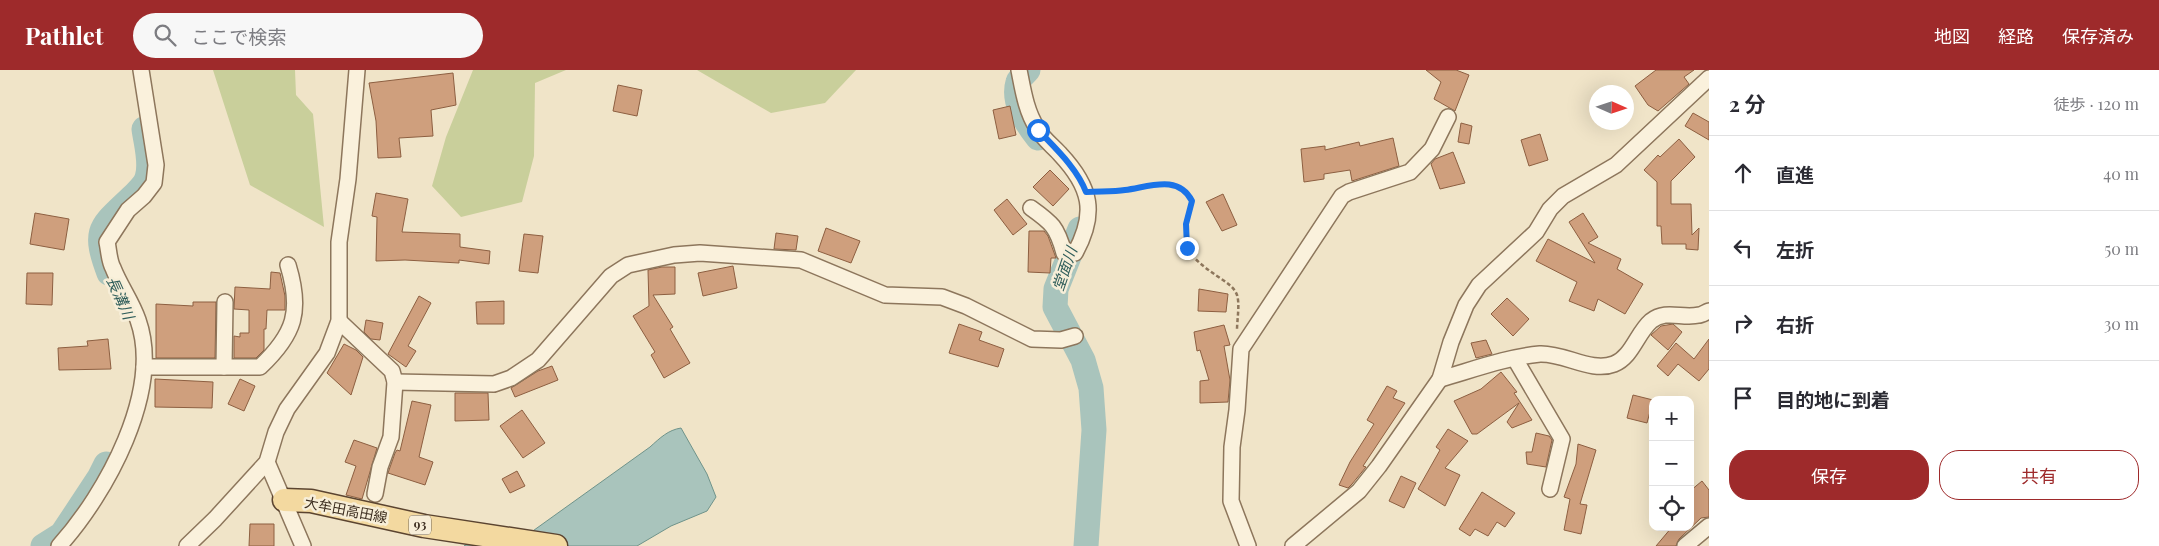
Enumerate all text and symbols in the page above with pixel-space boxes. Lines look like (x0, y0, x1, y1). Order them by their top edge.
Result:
search box (133, 13, 483, 58)
text: Pathlet (25, 19, 103, 51)
icon: search (151, 21, 179, 49)
text: ここで検索 (191, 23, 286, 49)
text: 地図 (1934, 24, 1970, 48)
text: 経路 (1998, 24, 2034, 48)
text: 保存済み (2062, 24, 2134, 48)
north arrow (1589, 85, 1634, 130)
text: 2 分 (1729, 89, 1766, 117)
text: 徒歩 · 120 m (2053, 93, 2139, 114)
route start (1027, 119, 1050, 142)
icon: ahead (1729, 159, 1757, 187)
text: 直進 (1776, 161, 1814, 187)
text: 40 m (2103, 163, 2139, 184)
icon: left (1729, 234, 1757, 262)
text: 左折 (1776, 236, 1814, 262)
route end (1176, 237, 1199, 260)
text: 50 m (2105, 238, 2139, 259)
water label: 堂面川 (1047, 242, 1081, 293)
water label: 長溝川 (103, 273, 140, 324)
icon: right (1729, 309, 1757, 337)
text: 右折 (1776, 311, 1814, 337)
text: 30 m (2104, 313, 2139, 334)
icon: arrive (1729, 384, 1757, 412)
text: 目的地に到着 (1776, 386, 1890, 412)
map controls (1649, 396, 1694, 531)
button: + (1649, 396, 1694, 441)
button: − (1649, 441, 1694, 486)
button: 保存 (1729, 450, 1929, 500)
button: 共有 (1939, 450, 2139, 500)
button: locate (1649, 486, 1694, 531)
street label: 大牟田高田線 (303, 492, 389, 527)
road number: 93 (409, 516, 431, 534)

